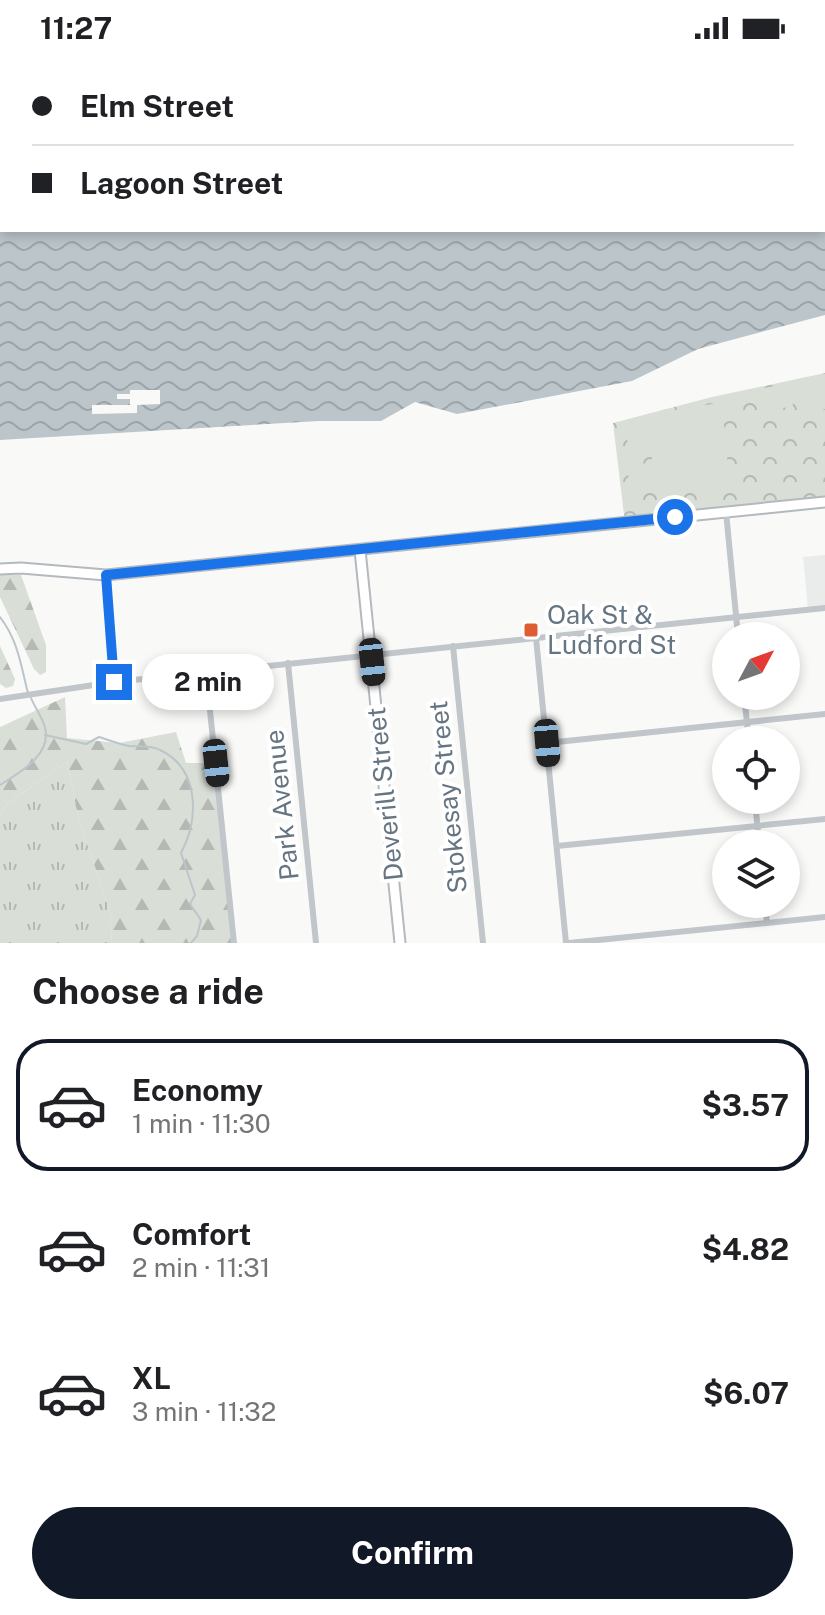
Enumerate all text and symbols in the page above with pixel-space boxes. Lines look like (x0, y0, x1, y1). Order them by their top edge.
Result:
text: 11:27 (40, 10, 112, 46)
text: Elm Street (80, 88, 234, 124)
text: Lagoon Street (80, 165, 283, 201)
route start (657, 499, 693, 535)
place label: Oak St & Ludford St (547, 599, 676, 660)
marker: Oak St & Ludford St (522, 621, 540, 639)
north arrow (712, 622, 800, 710)
map controls (712, 622, 800, 918)
car (358, 637, 386, 687)
callout: 2 min (142, 654, 274, 710)
route end (96, 664, 132, 700)
text: 2 min (174, 666, 242, 697)
street label: Stokesay Street (422, 699, 473, 895)
street label: Deverill Street (360, 706, 409, 882)
car (533, 718, 561, 768)
button: locate (712, 726, 800, 814)
street label: Park Avenue (258, 728, 305, 882)
car (202, 738, 230, 788)
button: layers (712, 830, 800, 918)
text: Choose a ride (32, 970, 264, 1012)
icon: car (36, 1069, 108, 1141)
text: Economy (132, 1072, 263, 1108)
text: $3.57 (702, 1087, 789, 1123)
text: 1 min · 11:30 (132, 1108, 271, 1139)
icon: car (36, 1213, 108, 1285)
text: Comfort (132, 1216, 251, 1252)
text: $4.82 (702, 1231, 789, 1267)
text: 2 min · 11:31 (132, 1252, 270, 1283)
icon: car (36, 1357, 108, 1429)
text: XL (132, 1360, 171, 1396)
text: $6.07 (703, 1375, 789, 1411)
text: 3 min · 11:32 (132, 1396, 276, 1427)
button: Confirm (32, 1507, 793, 1599)

